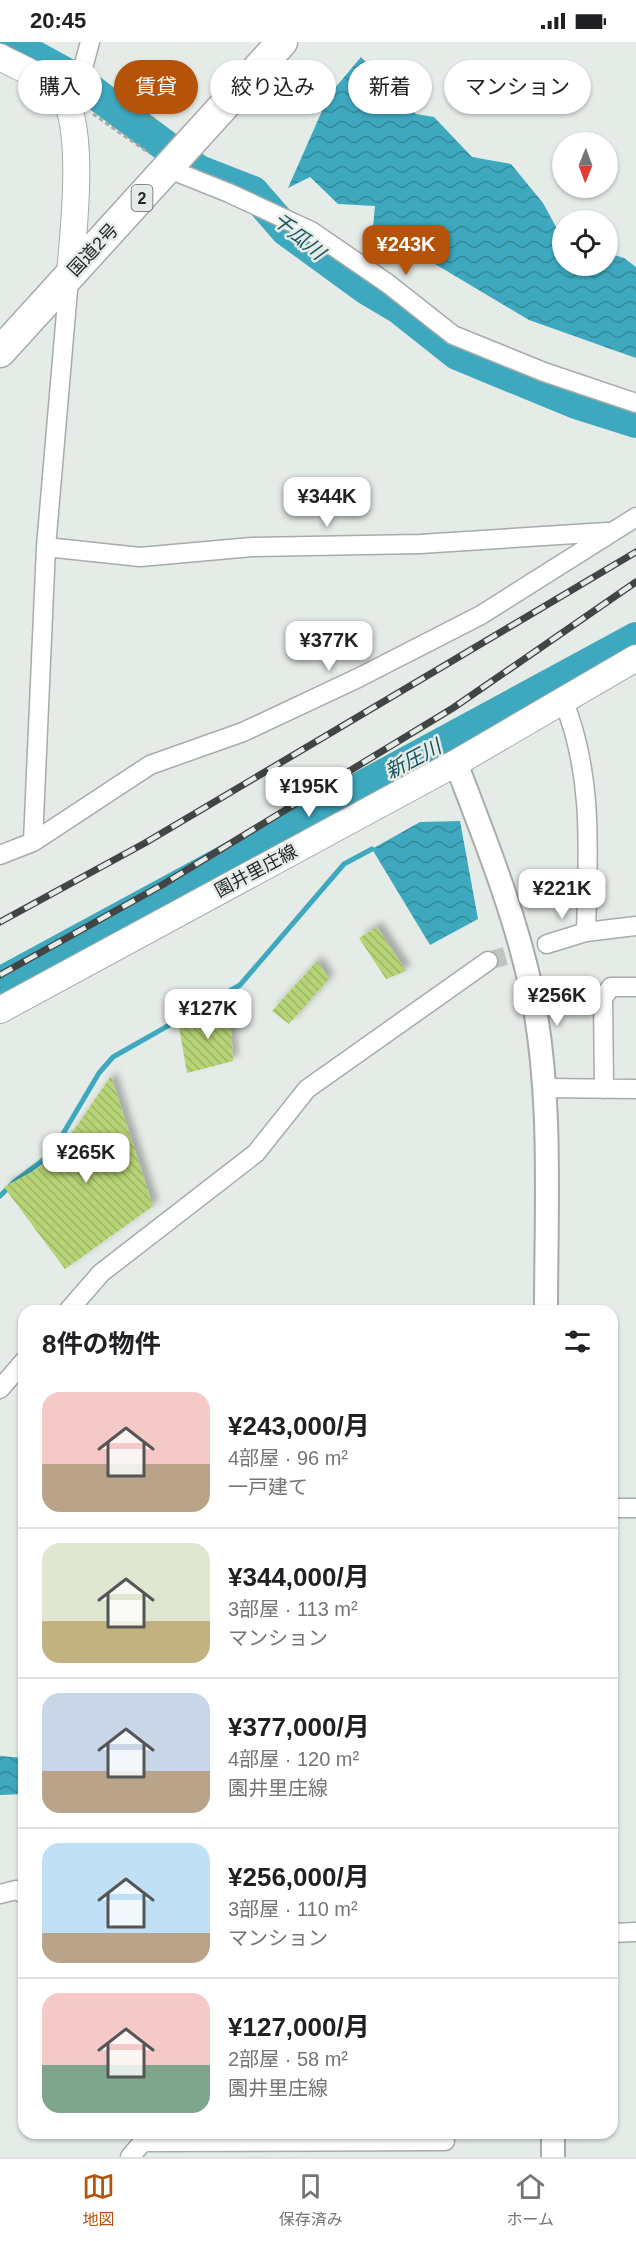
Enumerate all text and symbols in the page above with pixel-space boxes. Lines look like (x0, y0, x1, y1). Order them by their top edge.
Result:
text: 20:45 (30, 8, 86, 33)
chip: 購入 (18, 60, 102, 114)
chip: 賃貸 (114, 60, 198, 114)
chip: 絞り込み (210, 60, 336, 114)
chip: 新着 (348, 60, 432, 114)
chip: マンション (444, 60, 591, 114)
north arrow (552, 132, 618, 198)
map controls (552, 132, 618, 276)
road number: 2 (132, 185, 152, 211)
water label: 千瓜川 (269, 208, 331, 265)
button: locate (552, 210, 618, 276)
street label: 国道2号 (64, 220, 122, 280)
pin: ¥243K (364, 225, 448, 276)
text: ¥243K (377, 233, 435, 255)
pin: ¥344K (285, 477, 369, 528)
text: ¥344K (298, 485, 356, 507)
pin: ¥377K (287, 621, 371, 672)
text: ¥377K (300, 629, 358, 651)
water label: 新圧川 (381, 734, 446, 783)
pin: ¥195K (267, 767, 351, 818)
text: ¥195K (280, 775, 338, 797)
street label: 園井里庄線 (212, 841, 300, 901)
pin: ¥221K (520, 869, 604, 920)
text: ¥221K (533, 877, 591, 899)
pin: ¥256K (515, 976, 599, 1027)
text: ¥256K (528, 984, 586, 1006)
pin: ¥127K (166, 989, 250, 1040)
text: ¥127K (179, 997, 237, 1019)
pin: ¥265K (44, 1133, 128, 1184)
text: ¥265K (57, 1141, 115, 1163)
icon: filters (561, 1325, 594, 1358)
text: 8件の物件 (42, 1329, 160, 1359)
text: ¥243,000/月 (228, 1411, 370, 1441)
icon: home (90, 1416, 162, 1488)
text: 4部屋 · 96 m² (228, 1447, 348, 1469)
text: 一戸建て (228, 1476, 308, 1498)
text: ¥344,000/月 (228, 1562, 370, 1592)
icon: home (90, 1567, 162, 1639)
text: 3部屋 · 113 m² (228, 1598, 358, 1620)
text: マンション (228, 1627, 328, 1649)
text: ¥377,000/月 (228, 1712, 370, 1742)
icon: home (90, 1717, 162, 1789)
text: 4部屋 · 120 m² (228, 1748, 359, 1770)
text: 園井里庄線 (228, 1777, 328, 1799)
text: ¥256,000/月 (228, 1862, 370, 1892)
icon: home (90, 1867, 162, 1939)
text: 3部屋 · 110 m² (228, 1898, 358, 1920)
text: マンション (228, 1927, 328, 1949)
text: ¥127,000/月 (228, 2012, 370, 2042)
icon: home (90, 2017, 162, 2089)
text: 2部屋 · 58 m² (228, 2048, 348, 2070)
text: 園井里庄線 (228, 2077, 328, 2099)
tab: 地図 (82, 2170, 115, 2230)
tab: 保存済み (279, 2170, 343, 2230)
tab: ホーム (507, 2170, 554, 2230)

